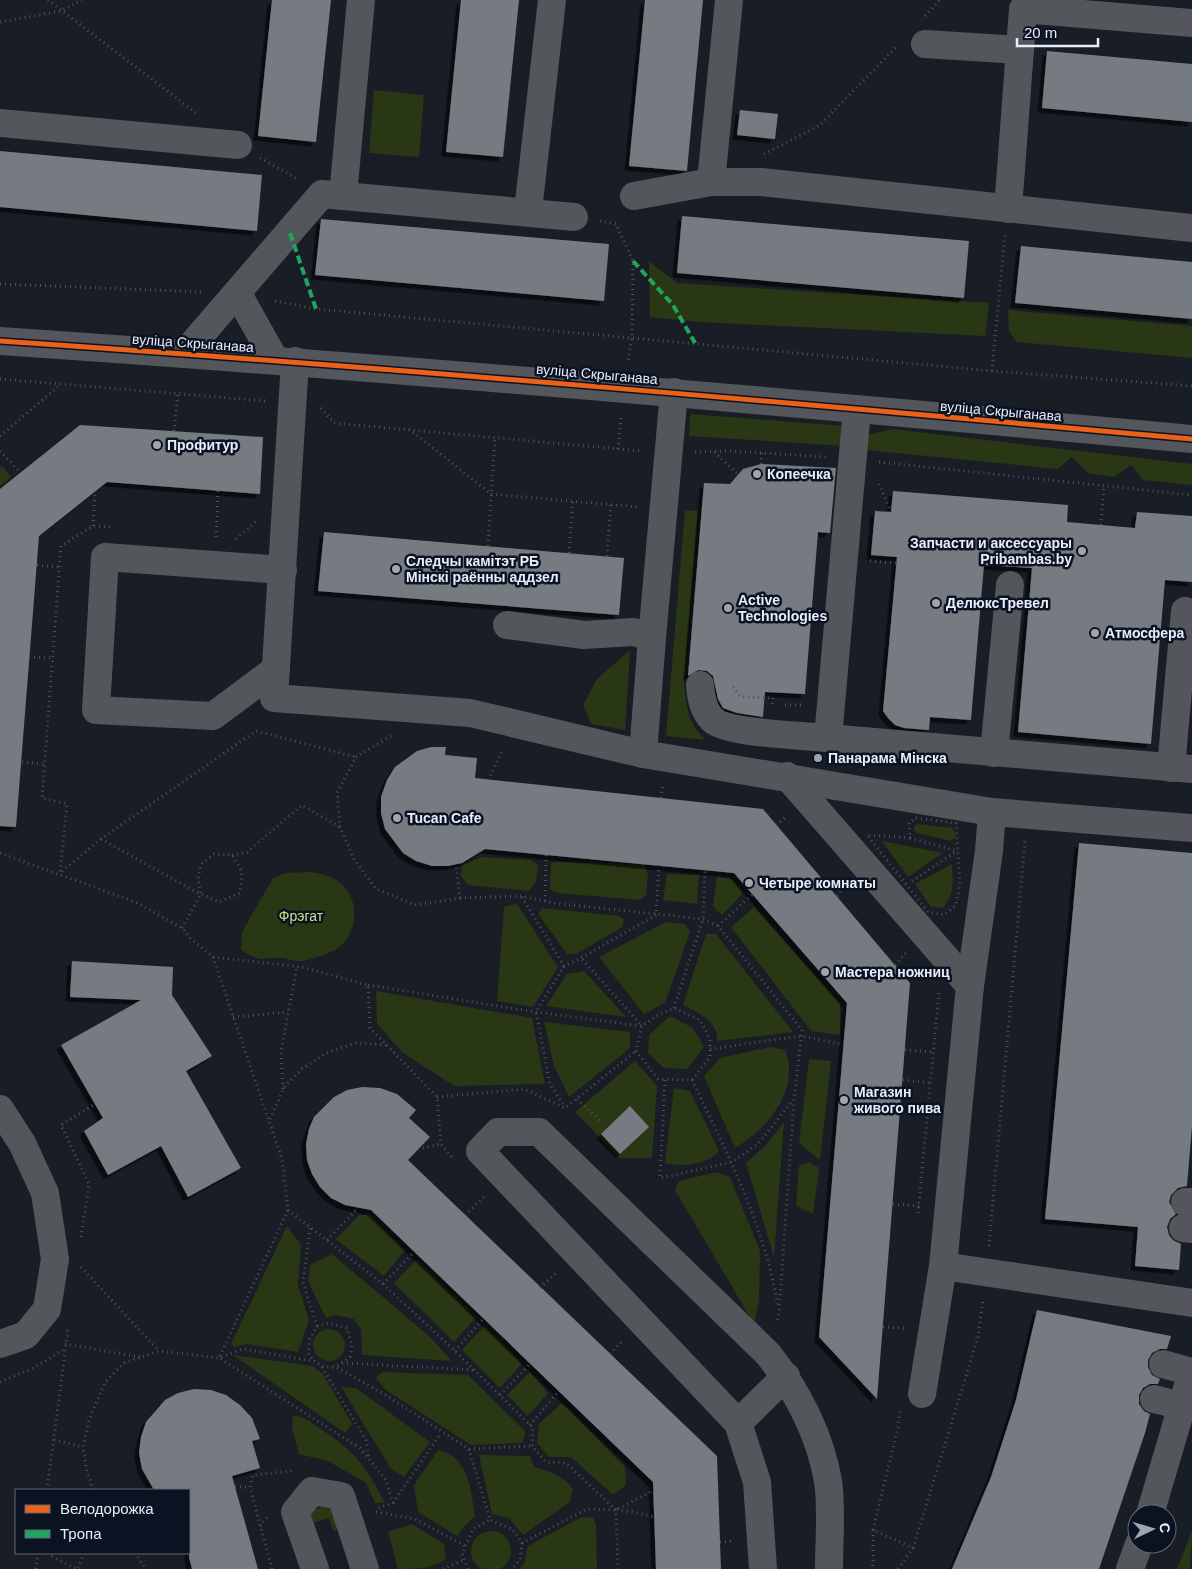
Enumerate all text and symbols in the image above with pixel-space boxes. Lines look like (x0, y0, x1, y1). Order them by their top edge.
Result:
scale bar (1017, 15, 1098, 47)
text: 20 m (1024, 24, 1057, 41)
street label: вуліца Скрыганава (132, 331, 255, 355)
street label: вуліца Скрыганава (536, 361, 659, 387)
street label: вуліца Скрыганава (940, 398, 1063, 424)
place label: Профитур (167, 437, 238, 453)
marker: Профитур (151, 439, 163, 451)
place label: Копеечка (767, 466, 831, 482)
marker: Копеечка (751, 468, 763, 480)
place label: Запчасти и аксессуары Pribambas.by (910, 535, 1072, 567)
marker: Запчасти и аксессуары Pribambas.by (1076, 545, 1088, 557)
place label: Следчы камітэт РБ Мінскі раённы аддзел (406, 553, 559, 585)
marker: Следчы камітэт РБ Мінскі раённы аддзел (390, 563, 402, 575)
place label: Active Technologies (738, 592, 827, 624)
place label: ДелюксТревел (946, 595, 1049, 611)
marker: ДелюксТревел (930, 597, 942, 609)
marker: Active Technologies (722, 602, 734, 614)
place label: Атмосфера (1105, 625, 1185, 641)
marker: Атмосфера (1089, 627, 1101, 639)
place label: Панарама Мінска (828, 750, 947, 766)
marker: Панарама Мінска (812, 752, 824, 764)
place label: Tucan Cafe (407, 810, 482, 826)
marker: Tucan Cafe (391, 812, 403, 824)
place label: Четыре комнаты (759, 875, 876, 891)
marker: Четыре комнаты (743, 877, 755, 889)
park label: Фрэгат (279, 908, 324, 924)
place label: Мастера ножниц (835, 964, 950, 980)
marker: Мастера ножниц (819, 966, 831, 978)
place label: Магазин живого пива (853, 1084, 941, 1116)
marker: Магазин живого пива (838, 1094, 850, 1106)
legend (15, 1489, 190, 1554)
text: Велодорожка (60, 1500, 154, 1517)
north arrow (1127, 1504, 1177, 1554)
text: С (1157, 1522, 1173, 1534)
text: Тропа (60, 1525, 102, 1542)

